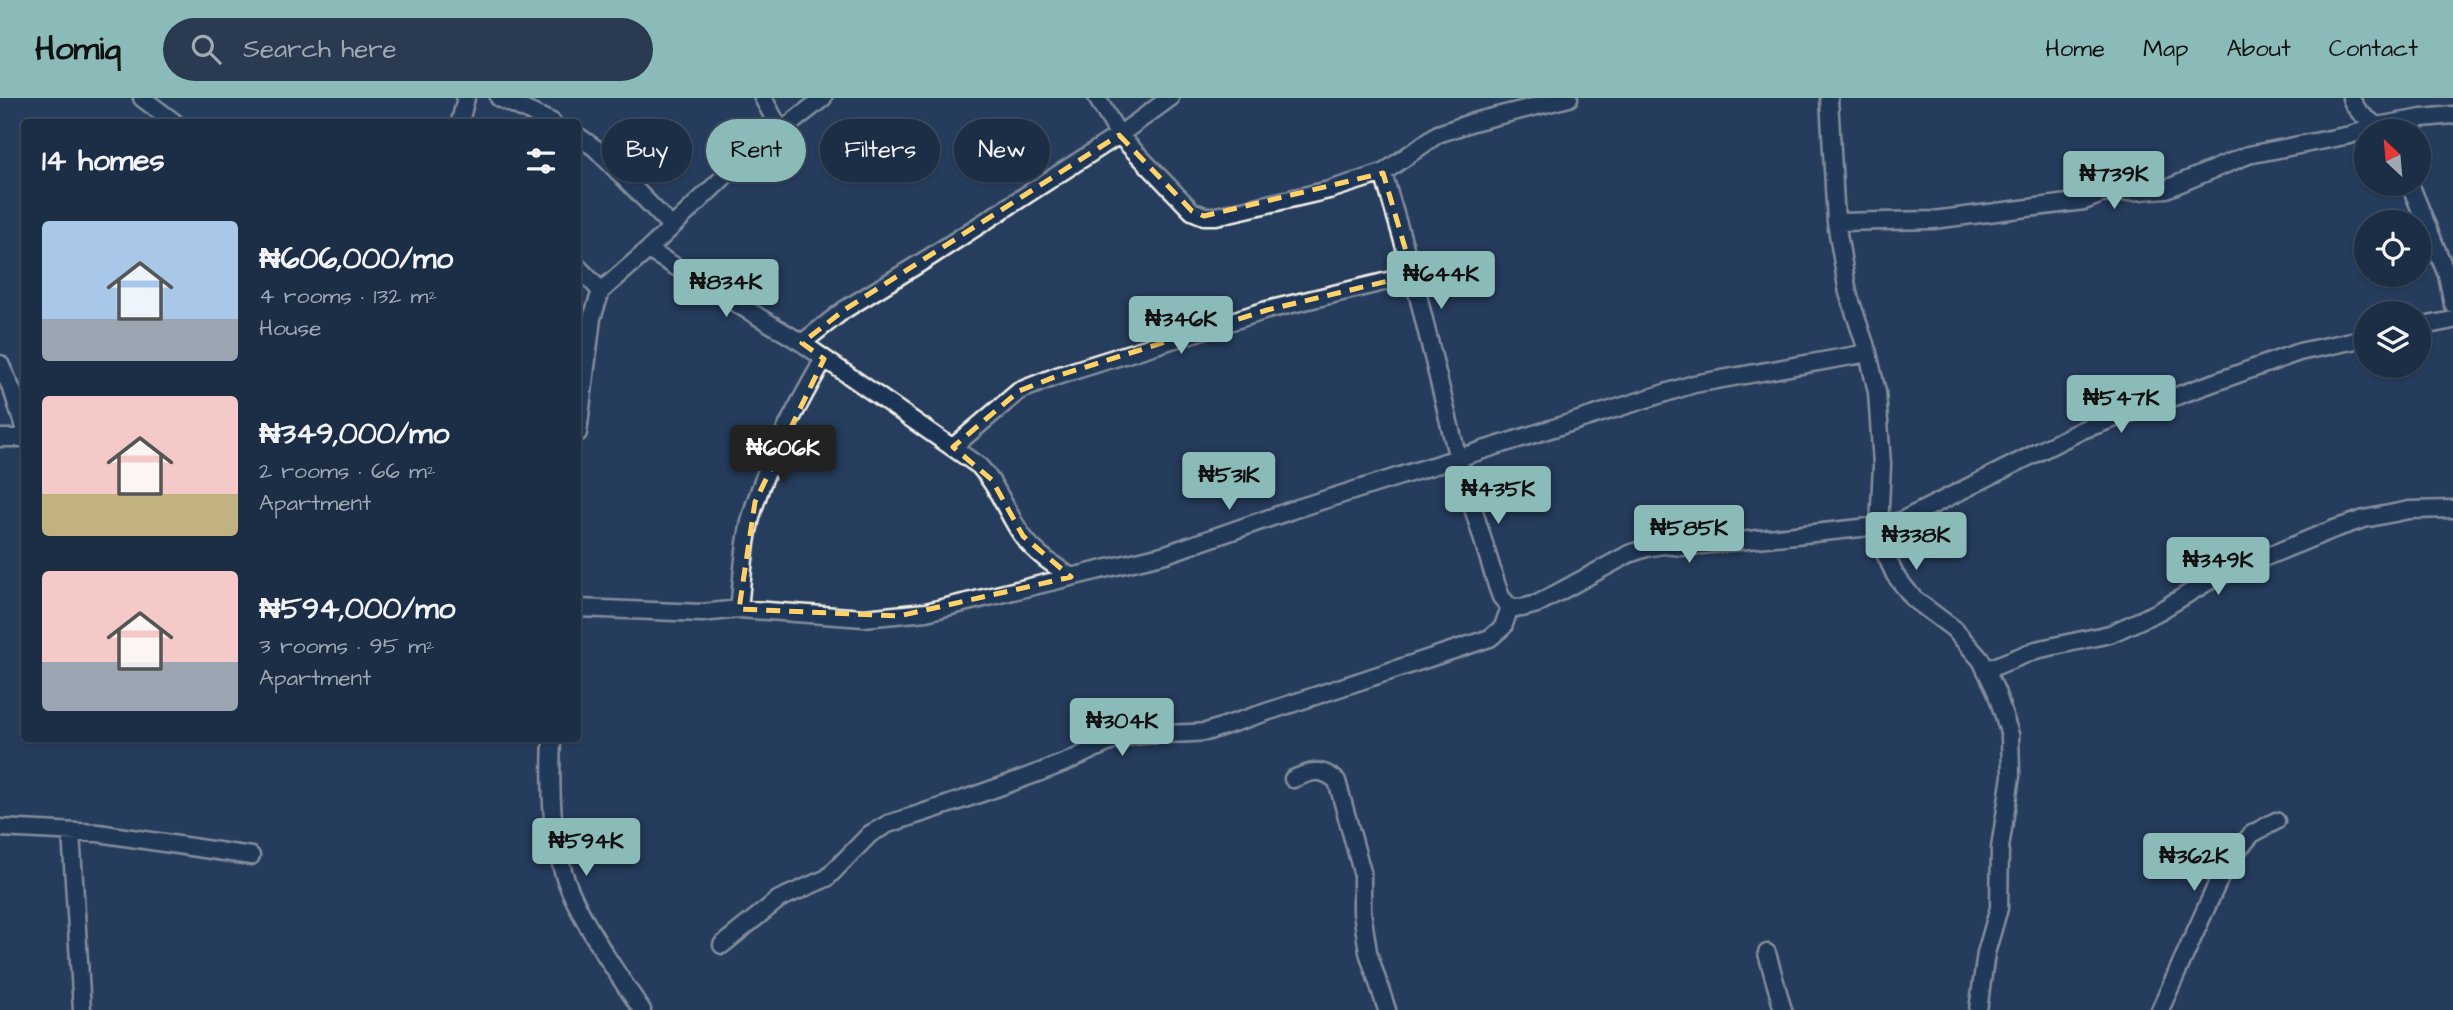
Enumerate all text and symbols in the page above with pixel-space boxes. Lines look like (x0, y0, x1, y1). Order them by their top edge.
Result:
search box (163, 18, 653, 81)
text: Homiq (35, 26, 121, 72)
icon: search (187, 30, 225, 68)
text: Search here (243, 31, 397, 67)
text: Home (2045, 32, 2105, 66)
text: Map (2143, 32, 2188, 66)
text: About (2226, 32, 2291, 66)
text: Contact (2329, 32, 2418, 66)
chip: Buy (602, 119, 692, 182)
chip: Rent (706, 119, 806, 182)
chip: Filters (820, 119, 940, 182)
chip: New (954, 119, 1050, 182)
north arrow (2354, 119, 2431, 196)
map controls (2354, 119, 2431, 378)
text: 14 homes (42, 140, 165, 182)
icon: filters (522, 142, 560, 180)
pin: ₦739K (2065, 152, 2163, 211)
text: ₦739K (2079, 158, 2149, 190)
button: locate (2354, 210, 2431, 287)
text: ₦606,000/mo (259, 238, 453, 280)
icon: home (98, 249, 182, 333)
pin: ₦644K (1392, 252, 1490, 311)
text: ₦644K (1403, 258, 1479, 290)
pin: ₦834K (677, 260, 775, 319)
text: ₦834K (690, 266, 762, 298)
text: 4 rooms · 132 m² (259, 280, 437, 312)
pin: ₦346K (1132, 296, 1230, 356)
button: layers (2354, 301, 2431, 378)
text: ₦346K (1145, 303, 1217, 335)
text: House (259, 312, 322, 344)
pin: ₦547K (2072, 376, 2170, 435)
text: ₦547K (2083, 382, 2159, 414)
text: ₦349,000/mo (259, 413, 449, 455)
icon: home (98, 424, 182, 508)
pin: ₦606K (734, 426, 832, 485)
text: ₦606K (746, 432, 820, 464)
pin: ₦531K (1180, 452, 1278, 512)
text: 2 rooms · 66 m² (259, 455, 436, 487)
text: ₦531K (1198, 459, 1260, 491)
pin: ₦435K (1449, 466, 1547, 526)
text: ₦435K (1461, 473, 1535, 505)
text: Apartment (259, 487, 371, 519)
pin: ₦585K (1640, 505, 1738, 565)
text: ₦585K (1650, 512, 1728, 544)
pin: ₦338K (1867, 512, 1965, 572)
text: ₦338K (1882, 519, 1950, 551)
pin: ₦349K (2169, 538, 2267, 597)
text: ₦349K (2183, 544, 2254, 576)
text: ₦594,000/mo (259, 588, 455, 630)
icon: home (98, 599, 182, 683)
text: 3 rooms · 95 m² (259, 630, 435, 662)
text: Apartment (259, 662, 371, 694)
pin: ₦304K (1073, 698, 1171, 758)
text: ₦304K (1086, 705, 1158, 737)
pin: ₦594K (537, 818, 635, 878)
text: ₦594K (548, 825, 624, 857)
pin: ₦362K (2145, 834, 2243, 893)
text: ₦362K (2159, 840, 2229, 872)

